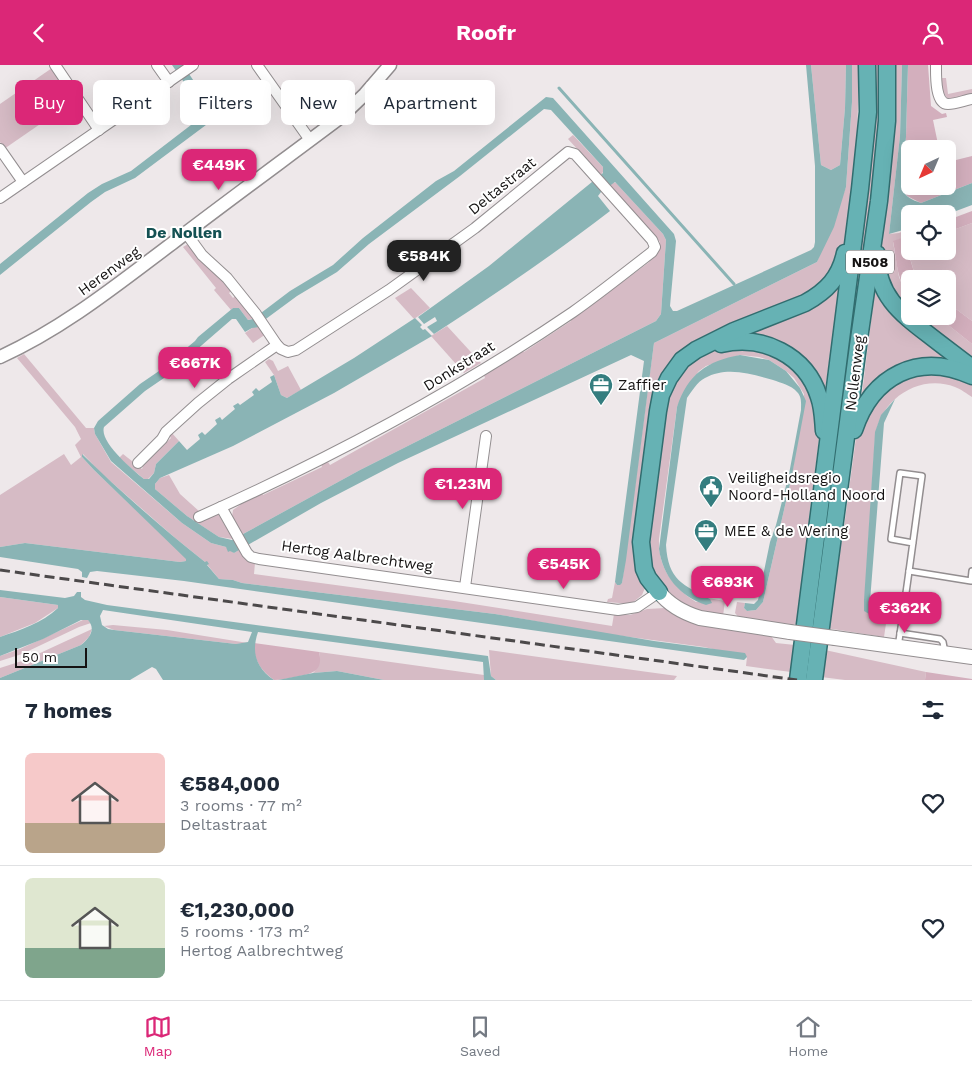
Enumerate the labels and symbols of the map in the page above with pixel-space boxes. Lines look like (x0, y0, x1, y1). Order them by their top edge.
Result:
north arrow (901, 140, 956, 195)
pin: €449K (184, 149, 254, 191)
street label: Deltastraat (465, 153, 540, 219)
district label: De Nollen (146, 223, 222, 242)
pin: €584K (389, 239, 459, 282)
street label: Herenweg (75, 242, 144, 299)
road number: N508 (846, 251, 894, 273)
street label: Nollenweg (841, 334, 869, 412)
street label: Donkstraat (420, 337, 499, 395)
pin: €667K (160, 347, 230, 389)
office icon: Zaffier (588, 372, 614, 406)
place label: Zaffier (618, 376, 666, 394)
pin: €1.23M (422, 467, 504, 510)
place label: Veiligheidsregio Noord-Holland Noord (728, 469, 885, 504)
public building icon: Veiligheidsregio Noord-Holland Noord (698, 474, 724, 508)
office icon: MEE & de Wering (693, 518, 719, 552)
place label: MEE & de Wering (724, 522, 848, 540)
street label: Hertog Aalbrechtweg (280, 536, 434, 576)
pin: €545K (529, 547, 599, 590)
pin: €693K (693, 565, 763, 608)
pin: €362K (870, 591, 940, 634)
scale bar (15, 645, 88, 668)

